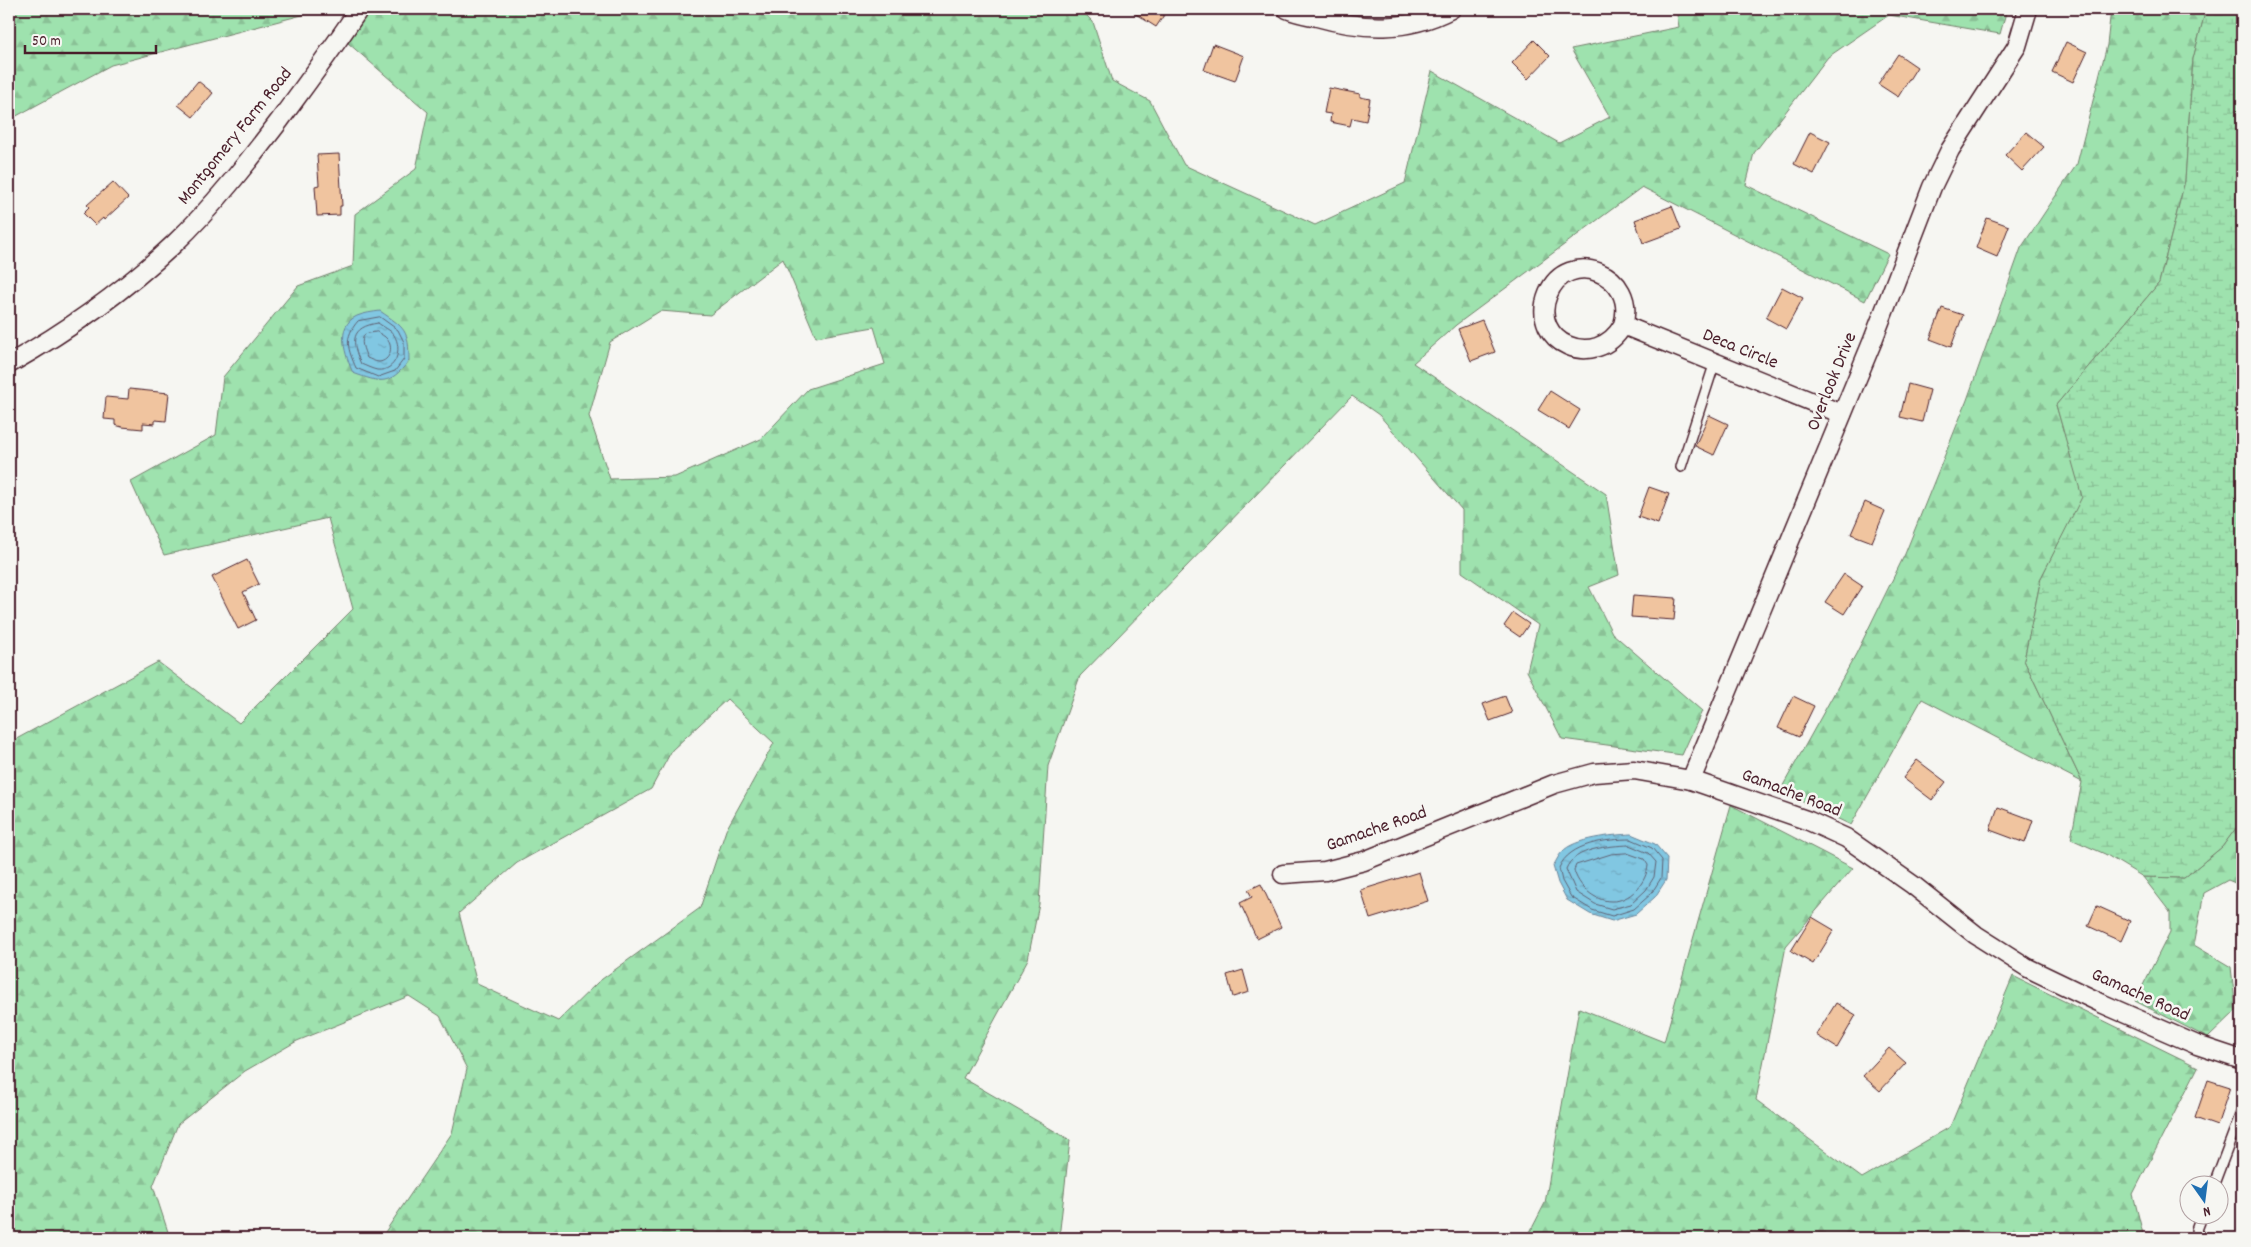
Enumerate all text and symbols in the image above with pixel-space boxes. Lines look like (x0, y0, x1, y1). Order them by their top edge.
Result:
scale bar (25, 22, 156, 54)
text: 50 m (32, 31, 61, 53)
street label: Montgomery Farm Road (172, 62, 300, 212)
street label: Deca Circle (1698, 323, 1782, 377)
street label: Overlook Drive (1801, 329, 1865, 435)
street label: Gamache Road (1737, 763, 1845, 825)
street label: Gamache Road (1323, 800, 1431, 860)
street label: Gamache Road (2087, 962, 2193, 1030)
north arrow (2178, 1174, 2228, 1224)
text: N (2201, 1200, 2212, 1221)

